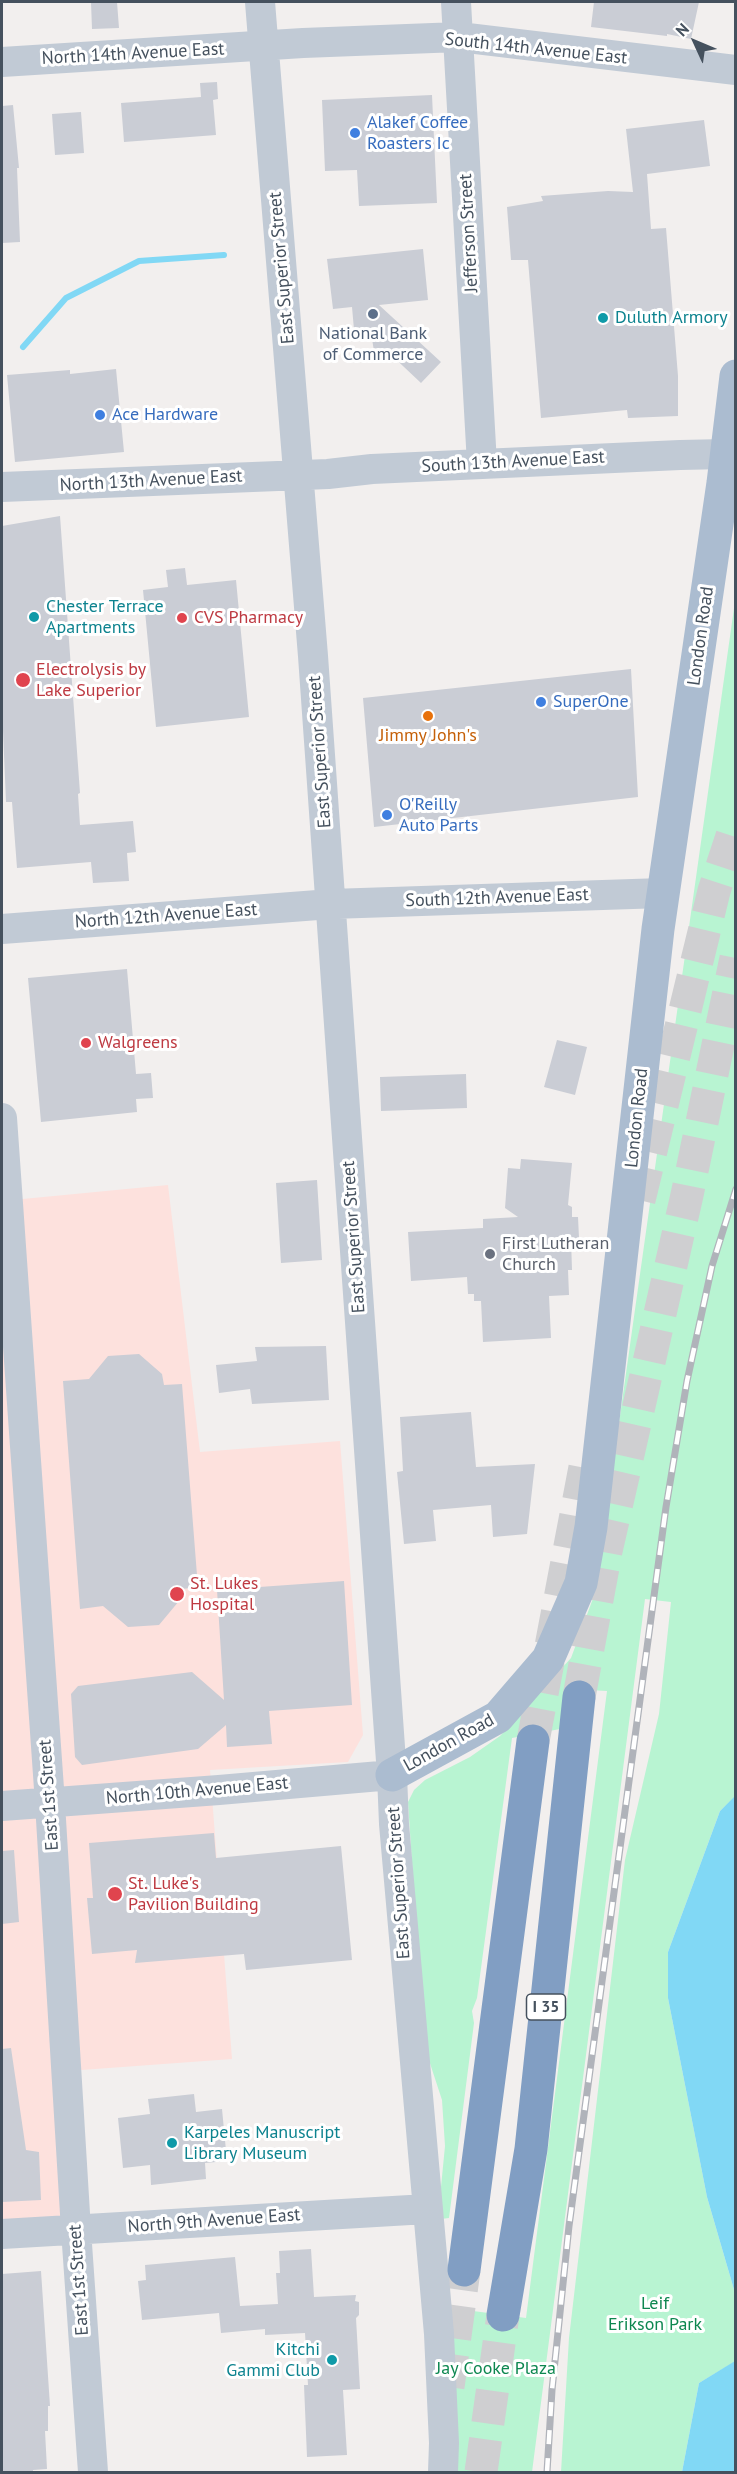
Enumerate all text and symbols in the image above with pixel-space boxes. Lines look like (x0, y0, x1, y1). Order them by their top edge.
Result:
north arrow (665, 12, 725, 72)
text: N (671, 19, 693, 40)
street label: South 14th Avenue East (444, 29, 628, 69)
street label: North 14th Avenue East (41, 38, 225, 70)
place label: Alakef Coffee Roasters Ic (367, 112, 468, 154)
marker: Alakef Coffee Roasters Ic (348, 126, 362, 140)
street label: Jefferson Street (455, 173, 483, 293)
street label: East Superior Street (265, 191, 299, 345)
marker: National Bank of Commerce (366, 307, 380, 321)
place label: Duluth Armory (615, 307, 728, 329)
marker: Duluth Armory (596, 311, 610, 325)
place label: National Bank of Commerce (319, 323, 427, 366)
place label: Ace Hardware (112, 404, 218, 426)
marker: Ace Hardware (93, 408, 107, 422)
street label: South 13th Avenue East (421, 446, 605, 478)
street label: North 13th Avenue East (59, 465, 243, 497)
street label: London Road (683, 585, 719, 687)
place label: Chester Terrace Apartments (46, 596, 164, 638)
place label: CVS Pharmacy (194, 607, 303, 629)
marker: Chester Terrace Apartments (27, 610, 41, 624)
marker: CVS Pharmacy (175, 611, 189, 625)
place label: Electrolysis by Lake Superior (36, 659, 146, 702)
marker: Electrolysis by Lake Superior (14, 671, 32, 689)
street label: East Superior Street (304, 675, 336, 829)
place label: SuperOne (553, 691, 629, 713)
marker: SuperOne (534, 695, 548, 709)
marker: Jimmy John's (421, 709, 435, 723)
place label: Jimmy John's (379, 725, 477, 747)
place label: O'Reilly Auto Parts (399, 794, 478, 836)
marker: O'Reilly Auto Parts (380, 808, 394, 822)
street label: South 12th Avenue East (405, 884, 589, 912)
street label: North 12th Avenue East (74, 899, 258, 933)
place label: Walgreens (98, 1032, 178, 1054)
marker: Walgreens (79, 1036, 93, 1050)
street label: London Road (621, 1067, 653, 1169)
street label: East Superior Street (338, 1160, 370, 1314)
place label: First Lutheran Church (502, 1233, 609, 1276)
marker: First Lutheran Church (483, 1247, 497, 1261)
place label: St. Lukes Hospital (190, 1573, 258, 1616)
marker: St. Lukes Hospital (168, 1585, 186, 1603)
street label: London Road (400, 1709, 498, 1777)
street label: East 1st Street (34, 1739, 64, 1851)
street label: North 10th Avenue East (105, 1772, 289, 1810)
street label: East Superior Street (383, 1806, 415, 1960)
place label: St. Luke's Pavilion Building (128, 1873, 259, 1916)
marker: St. Luke's Pavilion Building (106, 1885, 124, 1903)
road number: I 35 (526, 1994, 566, 2020)
place label: Karpeles Manuscript Library Museum (184, 2122, 340, 2164)
marker: Karpeles Manuscript Library Museum (165, 2136, 179, 2150)
street label: North 9th Avenue East (127, 2204, 301, 2238)
street label: East 1st Street (64, 2224, 94, 2336)
park label: Leif Erikson Park (608, 2293, 702, 2336)
place label: Kitchi Gammi Club (226, 2339, 320, 2382)
marker: Kitchi Gammi Club (325, 2353, 339, 2367)
park label: Jay Cooke Plaza (436, 2358, 556, 2380)

